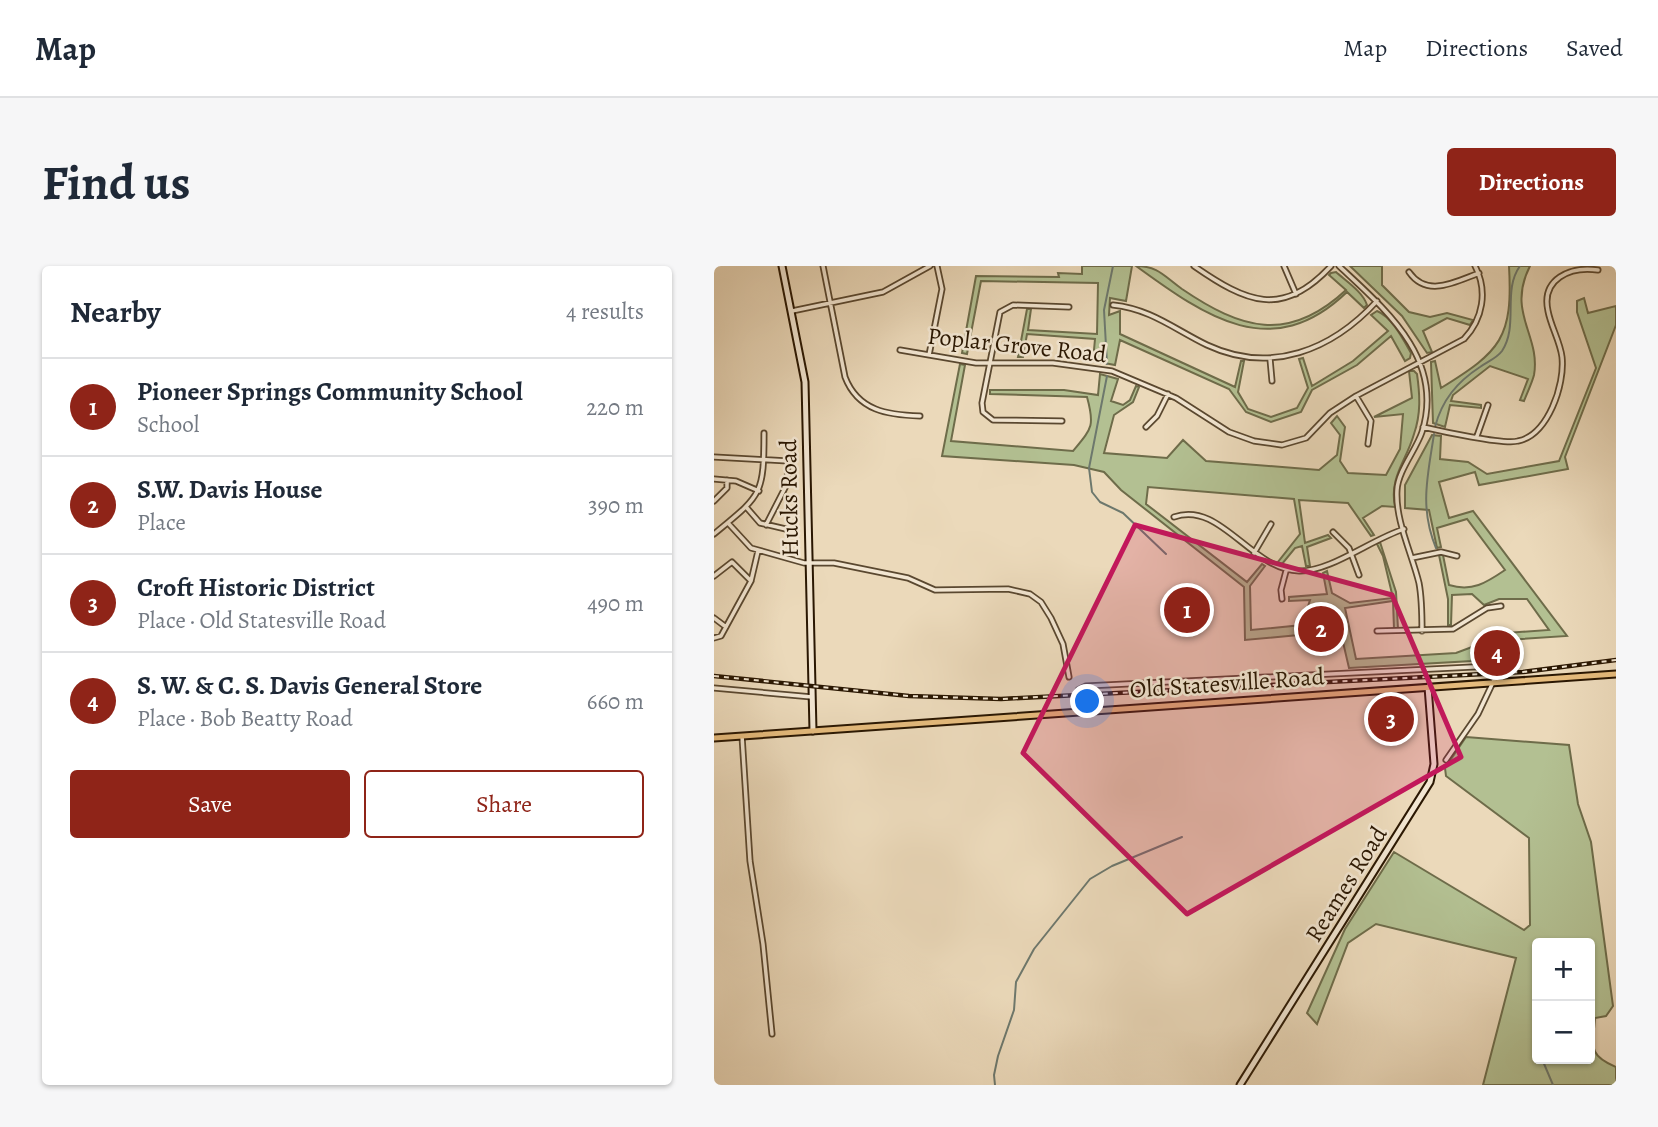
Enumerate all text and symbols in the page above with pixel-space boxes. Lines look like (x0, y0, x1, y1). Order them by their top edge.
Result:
text: Map (35, 26, 96, 71)
text: Map (1343, 32, 1387, 64)
text: Directions (1425, 32, 1528, 64)
text: Saved (1566, 32, 1623, 64)
button: Directions (1447, 148, 1616, 216)
text: Find us (42, 149, 190, 216)
text: Nearby (70, 292, 161, 332)
text: 4 results (566, 296, 644, 327)
street label: Poplar Grove Road (926, 320, 1108, 370)
text: Pioneer Springs Community School (137, 374, 523, 409)
text: 1 (89, 392, 97, 423)
text: 220 m (586, 392, 644, 423)
text: School (137, 409, 199, 440)
street label: Hucks Road (772, 439, 806, 557)
text: S.W. Davis House (137, 472, 323, 507)
text: 2 (87, 490, 99, 521)
text: 390 m (588, 490, 644, 521)
text: Place (137, 507, 186, 538)
text: Croft Historic District (137, 570, 375, 605)
pin: 1 (1164, 584, 1210, 636)
text: 3 (88, 588, 98, 619)
text: 490 m (587, 588, 644, 619)
pin: 2 (1298, 603, 1344, 655)
text: Place · Old Statesville Road (137, 605, 386, 636)
pin: 4 (1474, 627, 1520, 679)
street label: Old Statesville Road (1129, 660, 1325, 706)
text: S. W. & C. S. Davis General Store (137, 668, 482, 703)
your location (1070, 684, 1104, 718)
text: 4 (88, 686, 98, 717)
text: 660 m (587, 686, 644, 717)
pin: 3 (1368, 693, 1414, 745)
text: Place · Bob Beatty Road (137, 703, 353, 734)
button: Save (70, 770, 350, 838)
button: Share (364, 770, 644, 838)
street label: Reames Road (1298, 820, 1394, 948)
map controls (1532, 938, 1595, 1064)
button: + (1532, 938, 1595, 1001)
button: − (1532, 1001, 1595, 1064)

